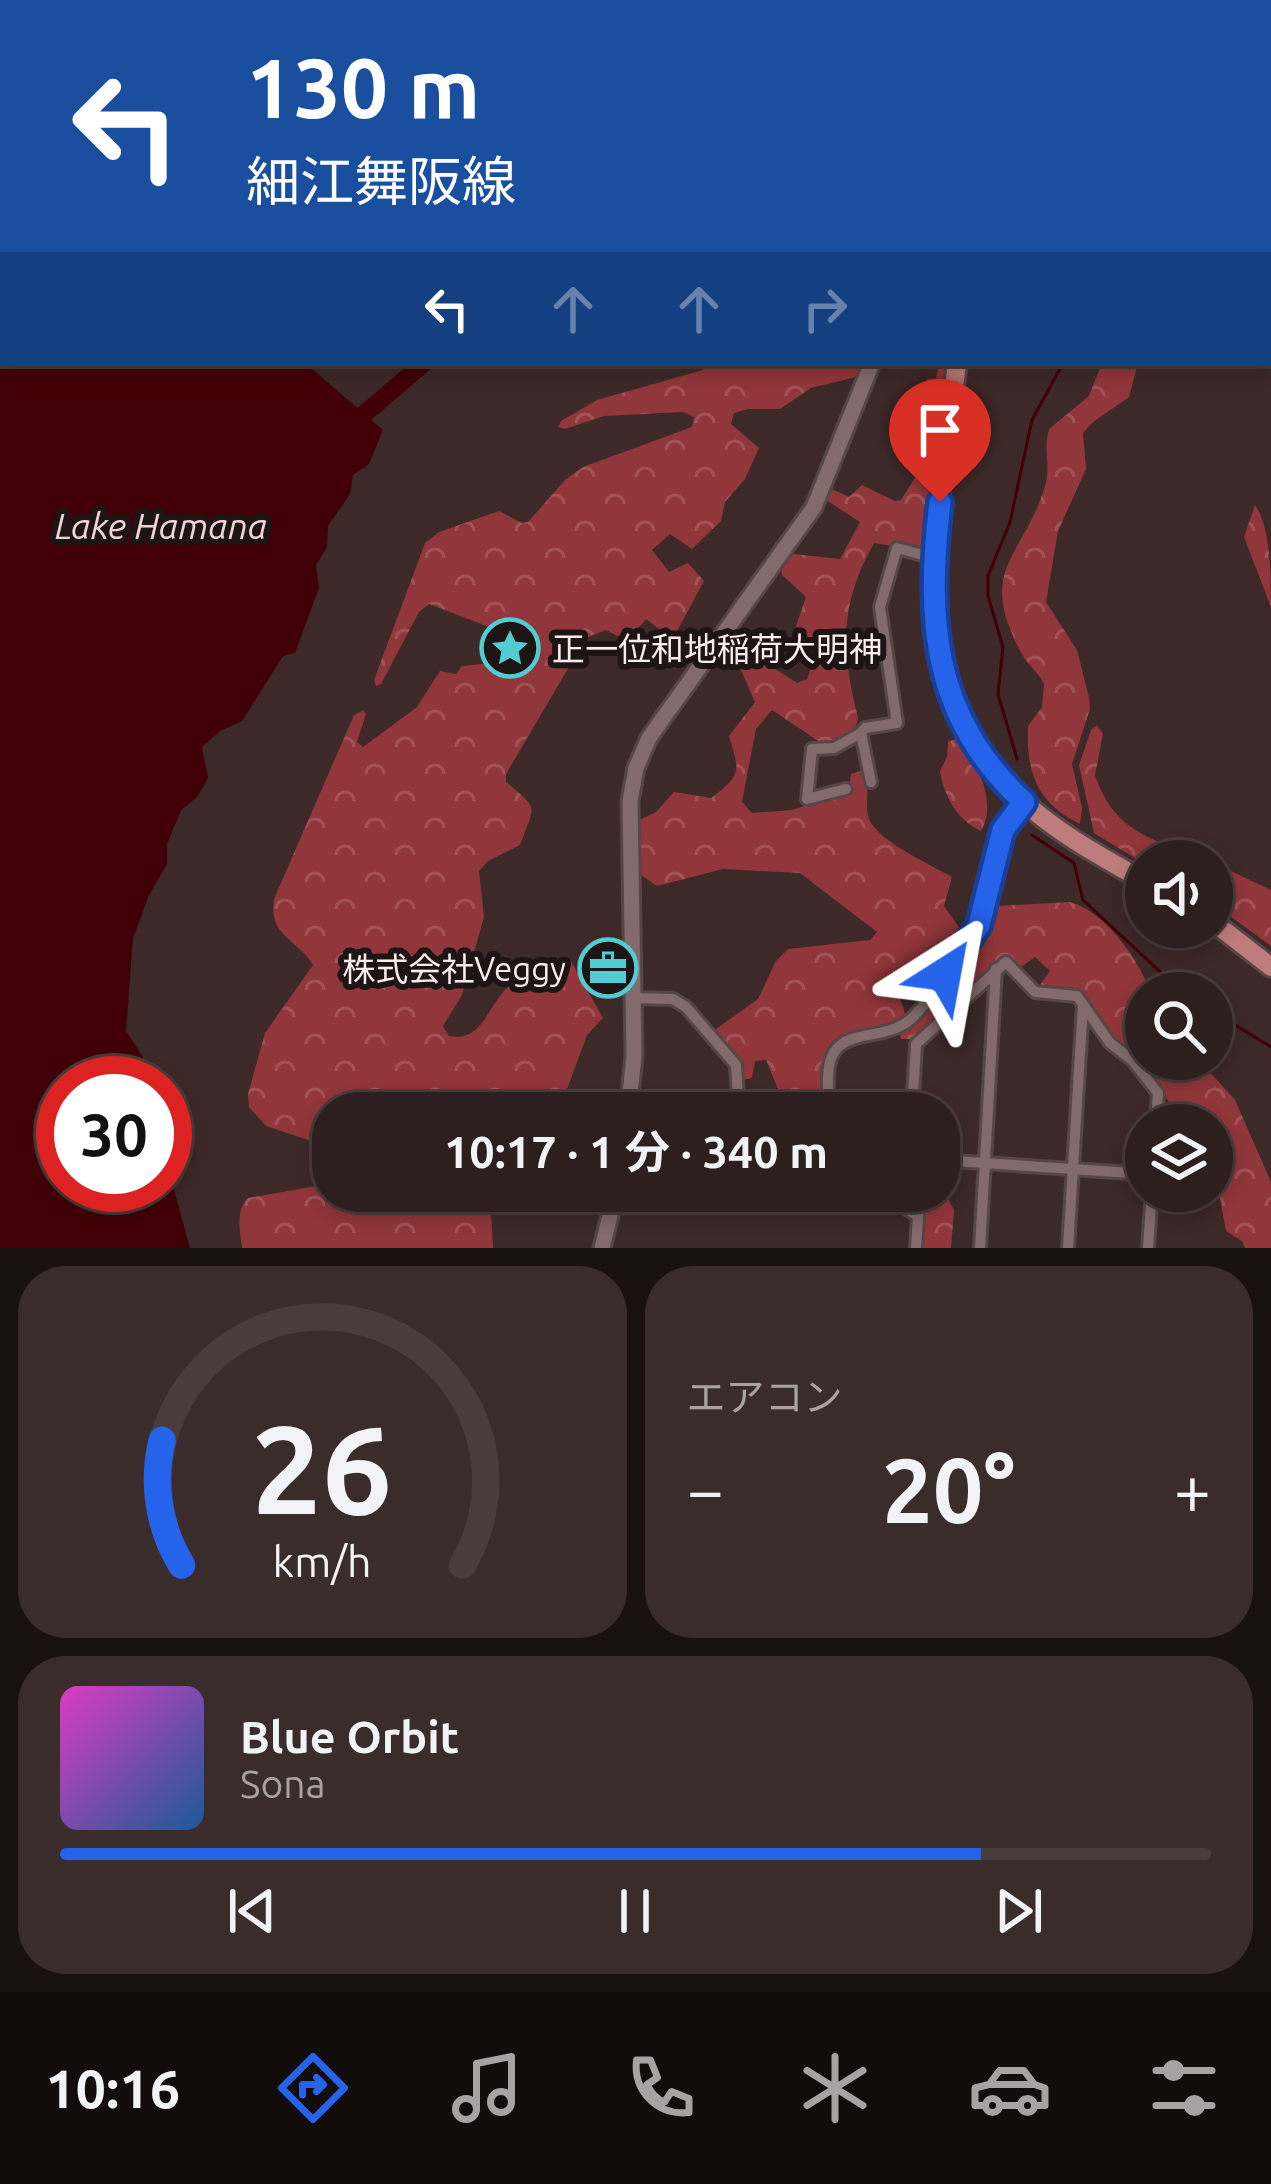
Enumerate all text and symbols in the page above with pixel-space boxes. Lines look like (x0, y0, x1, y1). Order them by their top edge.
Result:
text: 130 m (246, 40, 480, 134)
icon: left (48, 48, 204, 204)
text: 細江舞阪線 (246, 151, 516, 211)
icon: left (414, 276, 480, 342)
icon: ahead (540, 276, 606, 342)
icon: ahead (666, 276, 732, 342)
icon: right (792, 276, 858, 342)
pin (889, 379, 991, 502)
icon: arrive (907, 397, 973, 463)
water label: Lake Hamana (55, 505, 267, 546)
place icon: 正一位和地稲荷大明神 (479, 617, 541, 679)
place label: 正一位和地稲荷大明神 (552, 630, 882, 667)
map controls (1125, 840, 1233, 1212)
button: sound (1125, 840, 1233, 948)
position arrow (882, 911, 1008, 1037)
office icon: 株式会社Veggy (577, 937, 639, 999)
place label: 株式会社Veggy (342, 950, 566, 987)
button: search (1125, 972, 1233, 1080)
speed limit sign: 30 (36, 1056, 192, 1212)
button: layers (1125, 1104, 1233, 1212)
text: 10:17 · 1 分 · 340 m (444, 1126, 828, 1177)
text: エアコン (687, 1375, 843, 1418)
text: 26 (252, 1398, 393, 1538)
text: 20° (882, 1439, 1015, 1540)
text: − (687, 1452, 724, 1526)
text: + (1174, 1452, 1211, 1526)
text: km/h (273, 1537, 372, 1585)
text: Blue Orbit (240, 1711, 459, 1762)
text: Sona (240, 1762, 326, 1805)
icon: previous (219, 1878, 285, 1944)
icon: pause (602, 1878, 668, 1944)
icon: next (986, 1878, 1052, 1944)
icon: directions (271, 2046, 355, 2130)
icon: music (445, 2046, 529, 2130)
icon: phone (619, 2046, 703, 2130)
icon: climate (793, 2046, 877, 2130)
icon: car (968, 2046, 1052, 2130)
icon: filters (1142, 2046, 1226, 2130)
text: 10:16 (45, 2058, 180, 2118)

